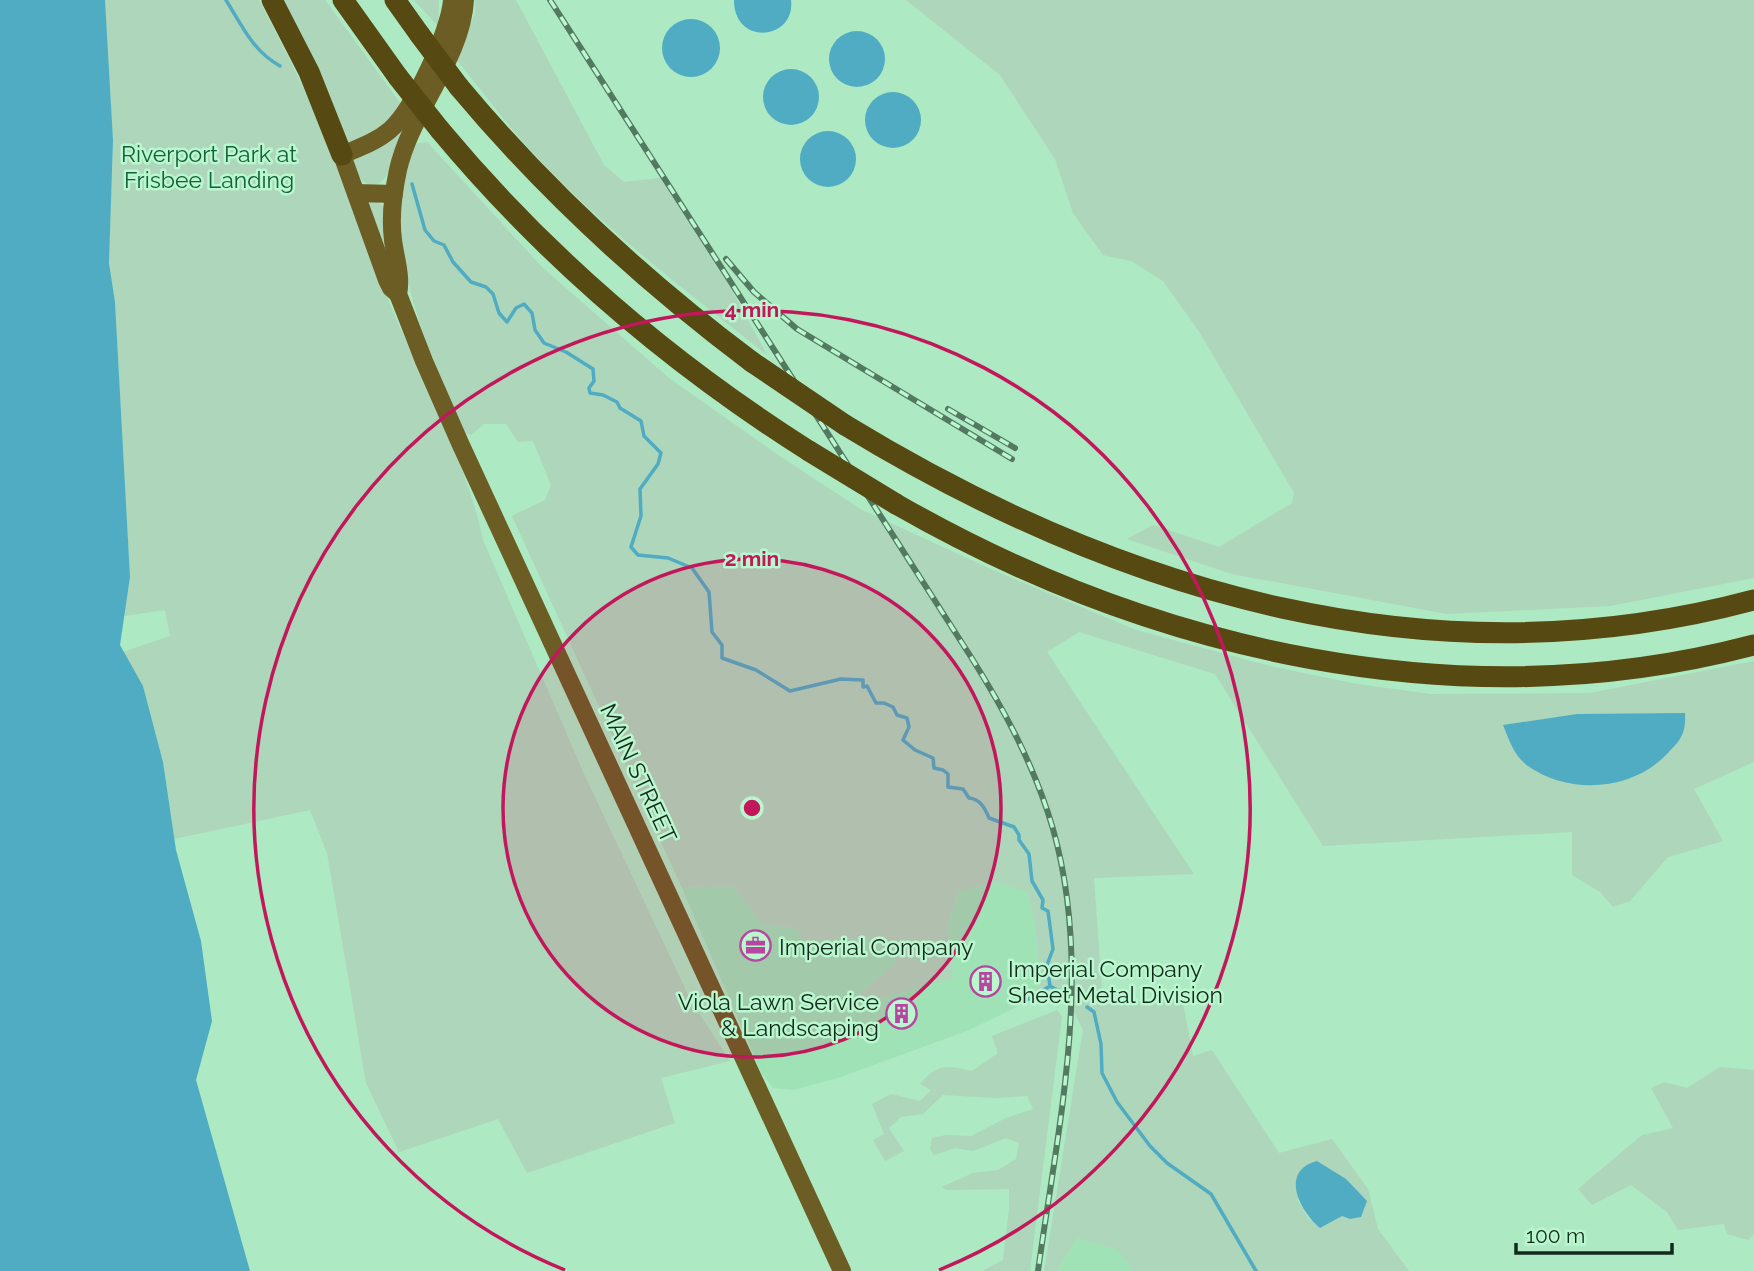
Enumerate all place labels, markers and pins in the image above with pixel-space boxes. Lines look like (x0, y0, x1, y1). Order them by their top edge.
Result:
centre of rings (740, 796, 764, 820)
office icon: Imperial Company (739, 929, 773, 963)
place label: Imperial Company (779, 933, 974, 960)
place label: Imperial Company Sheet Metal Division (1008, 955, 1223, 1008)
building icon: Imperial Company Sheet Metal Division (968, 964, 1002, 998)
place label: Viola Lawn Service & Landscaping (678, 988, 879, 1041)
building icon: Viola Lawn Service & Landscaping (885, 997, 919, 1031)

